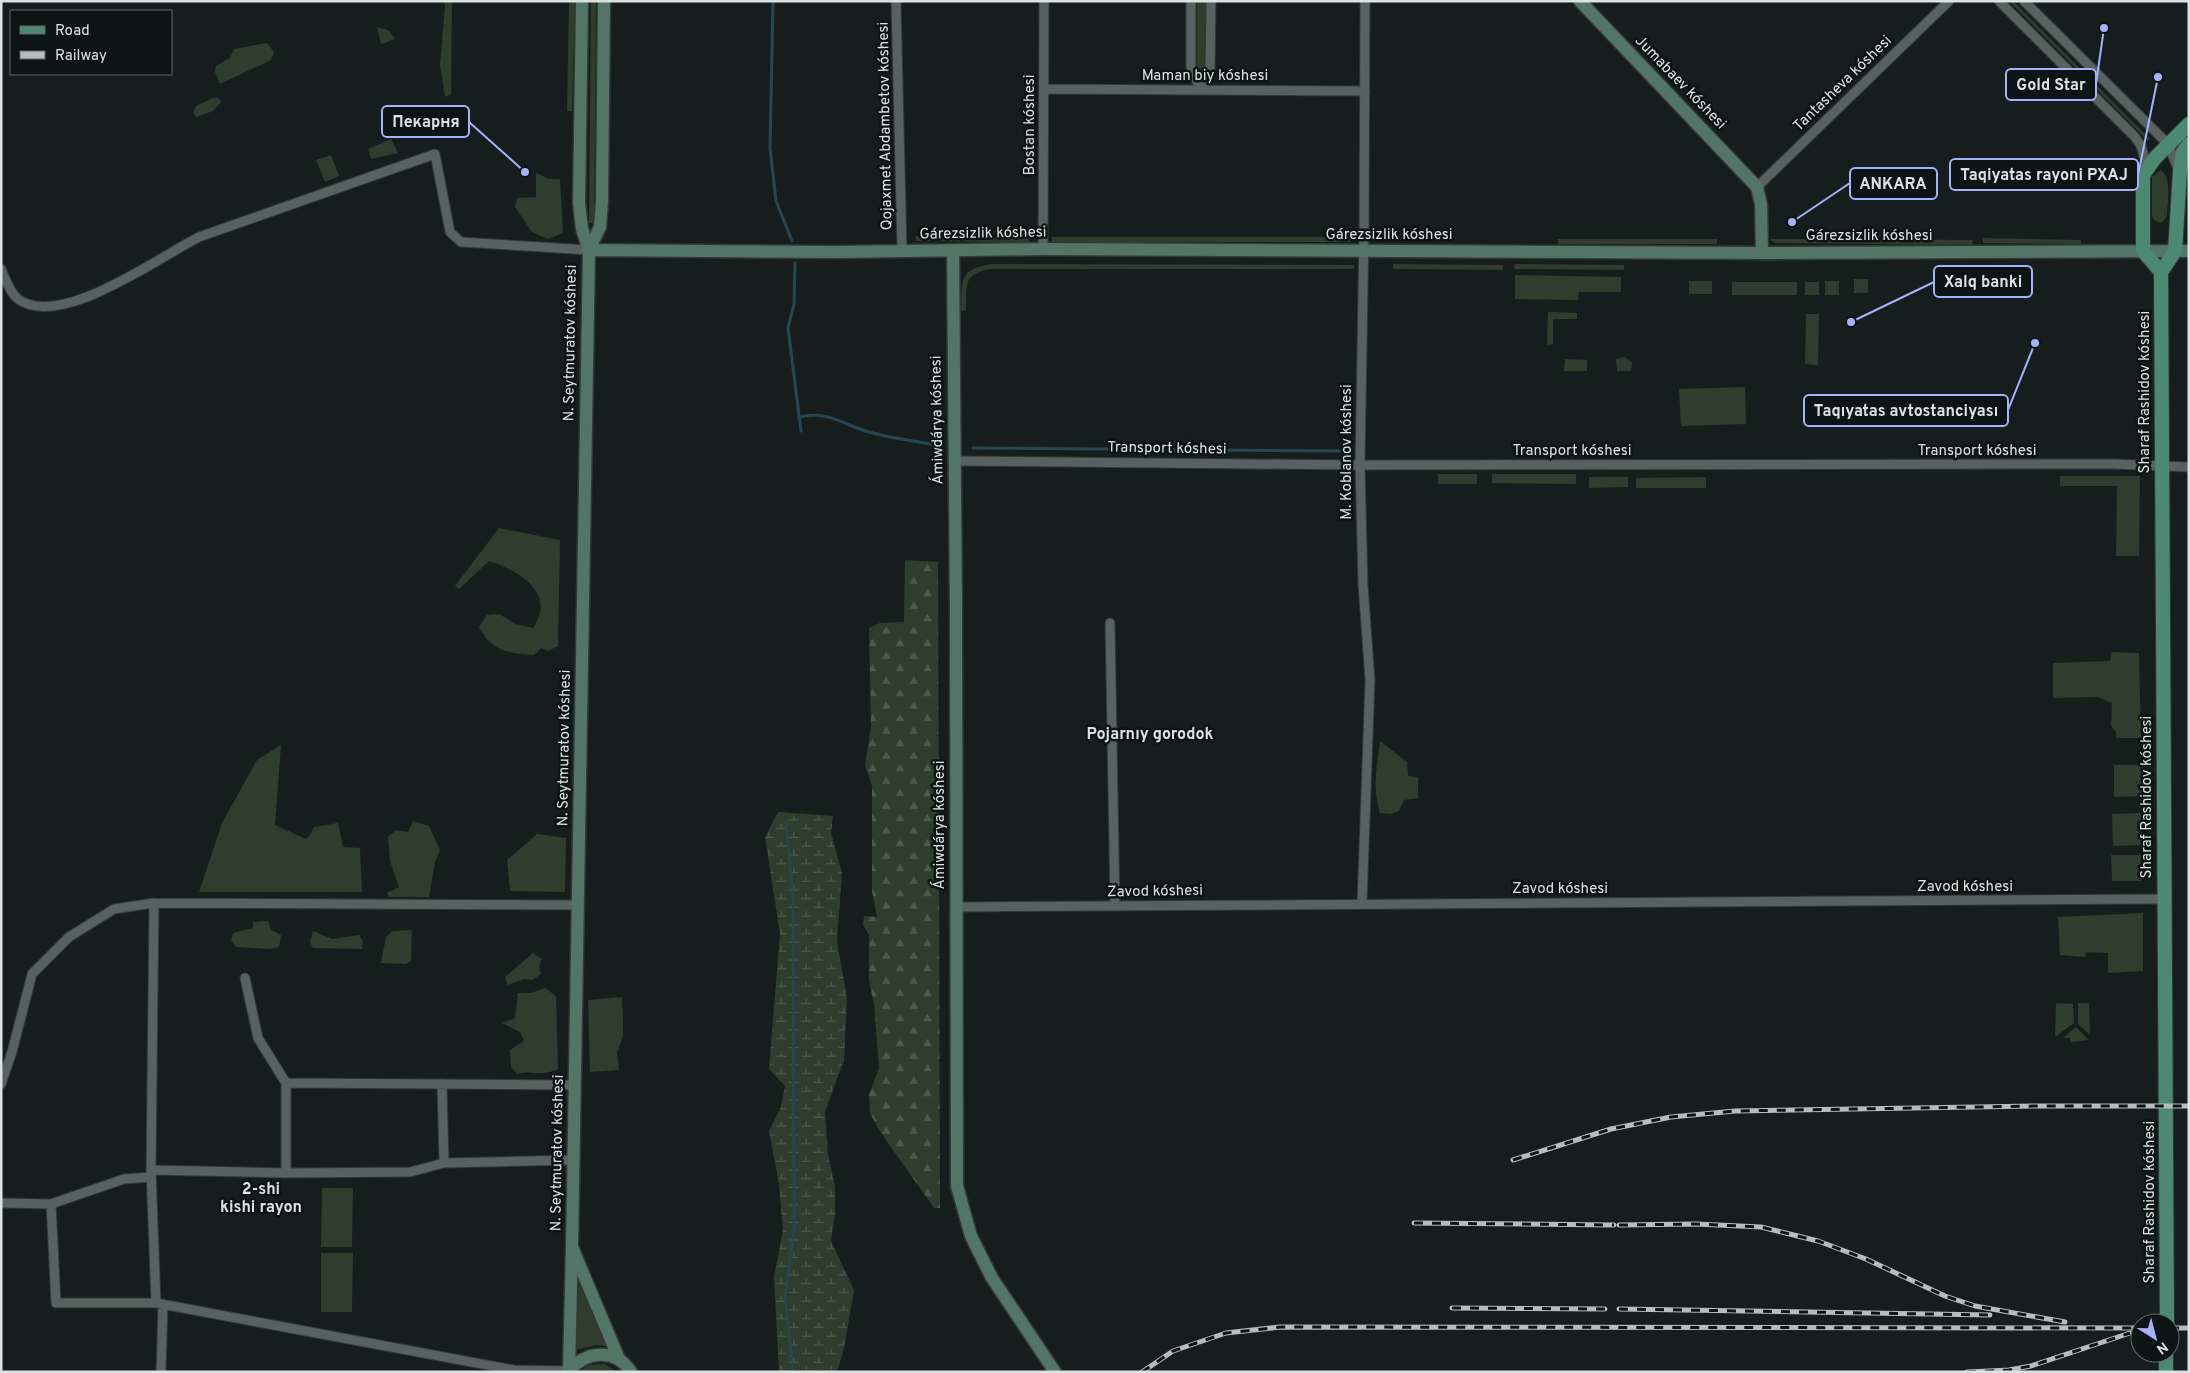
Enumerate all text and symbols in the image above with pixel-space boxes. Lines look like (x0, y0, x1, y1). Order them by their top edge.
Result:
legend (10, 10, 172, 75)
text: Road (55, 22, 90, 41)
street label: Qojaxmet Abdambetov kóshesi (875, 22, 897, 230)
street label: Jumabaev kóshesi (1630, 32, 1730, 134)
street label: Tantasheva kóshesi (1790, 32, 1896, 136)
text: Railway (55, 47, 107, 66)
street label: Maman biy kóshesi (1142, 67, 1268, 86)
callout: Gold Star (2006, 69, 2096, 100)
street label: Bostan kóshesi (1021, 74, 1040, 176)
text: Gold Star (2016, 76, 2086, 96)
callout: Пекарня (382, 106, 469, 137)
text: Пекарня (392, 113, 460, 133)
callout: Taqiyatas rayoni PXAJ (1950, 159, 2138, 190)
text: Taqiyatas rayoni PXAJ (1960, 166, 2128, 186)
callout: ANKARA (1850, 168, 1937, 199)
text: ANKARA (1859, 175, 1927, 195)
street label: Gárezsizlik kóshesi (919, 223, 1047, 245)
street label: Gárezsizlik kóshesi (1325, 226, 1453, 245)
street label: Gárezsizlik kóshesi (1805, 227, 1933, 246)
street label: N. Seytmuratov kóshesi (560, 264, 582, 422)
callout: Xalq banki (1934, 266, 2032, 297)
text: Xalq banki (1944, 273, 2022, 293)
street label: Sharaf Rashidov kóshesi (2136, 311, 2155, 473)
street label: Ámiwdárya kóshesi (926, 355, 949, 485)
street label: M. Koblanov kóshesi (1338, 384, 1357, 520)
callout: Taqıyatas avtostanciyası (1804, 395, 2008, 426)
text: Taqıyatas avtostanciyası (1814, 402, 1998, 422)
street label: Transport kóshesi (1107, 438, 1227, 460)
street label: Transport kóshesi (1512, 442, 1632, 461)
street label: Transport kóshesi (1917, 442, 2037, 461)
street label: N. Seytmuratov kóshesi (554, 669, 576, 827)
street label: Sharaf Rashidov kóshesi (2138, 716, 2157, 878)
district label: Pojarnıy gorodok (1087, 725, 1214, 745)
street label: Ámiwdárya kóshesi (930, 761, 950, 889)
street label: Zavod kóshesi (1917, 878, 2013, 897)
street label: Zavod kóshesi (1512, 880, 1608, 899)
street label: Zavod kóshesi (1107, 882, 1203, 902)
street label: N. Seytmuratov kóshesi (547, 1074, 569, 1232)
street label: Sharaf Rashidov kóshesi (2141, 1121, 2160, 1283)
district label: 2-shi kishi rayon (220, 1180, 302, 1218)
north arrow (2130, 1313, 2180, 1363)
text: N (2153, 1337, 2171, 1357)

